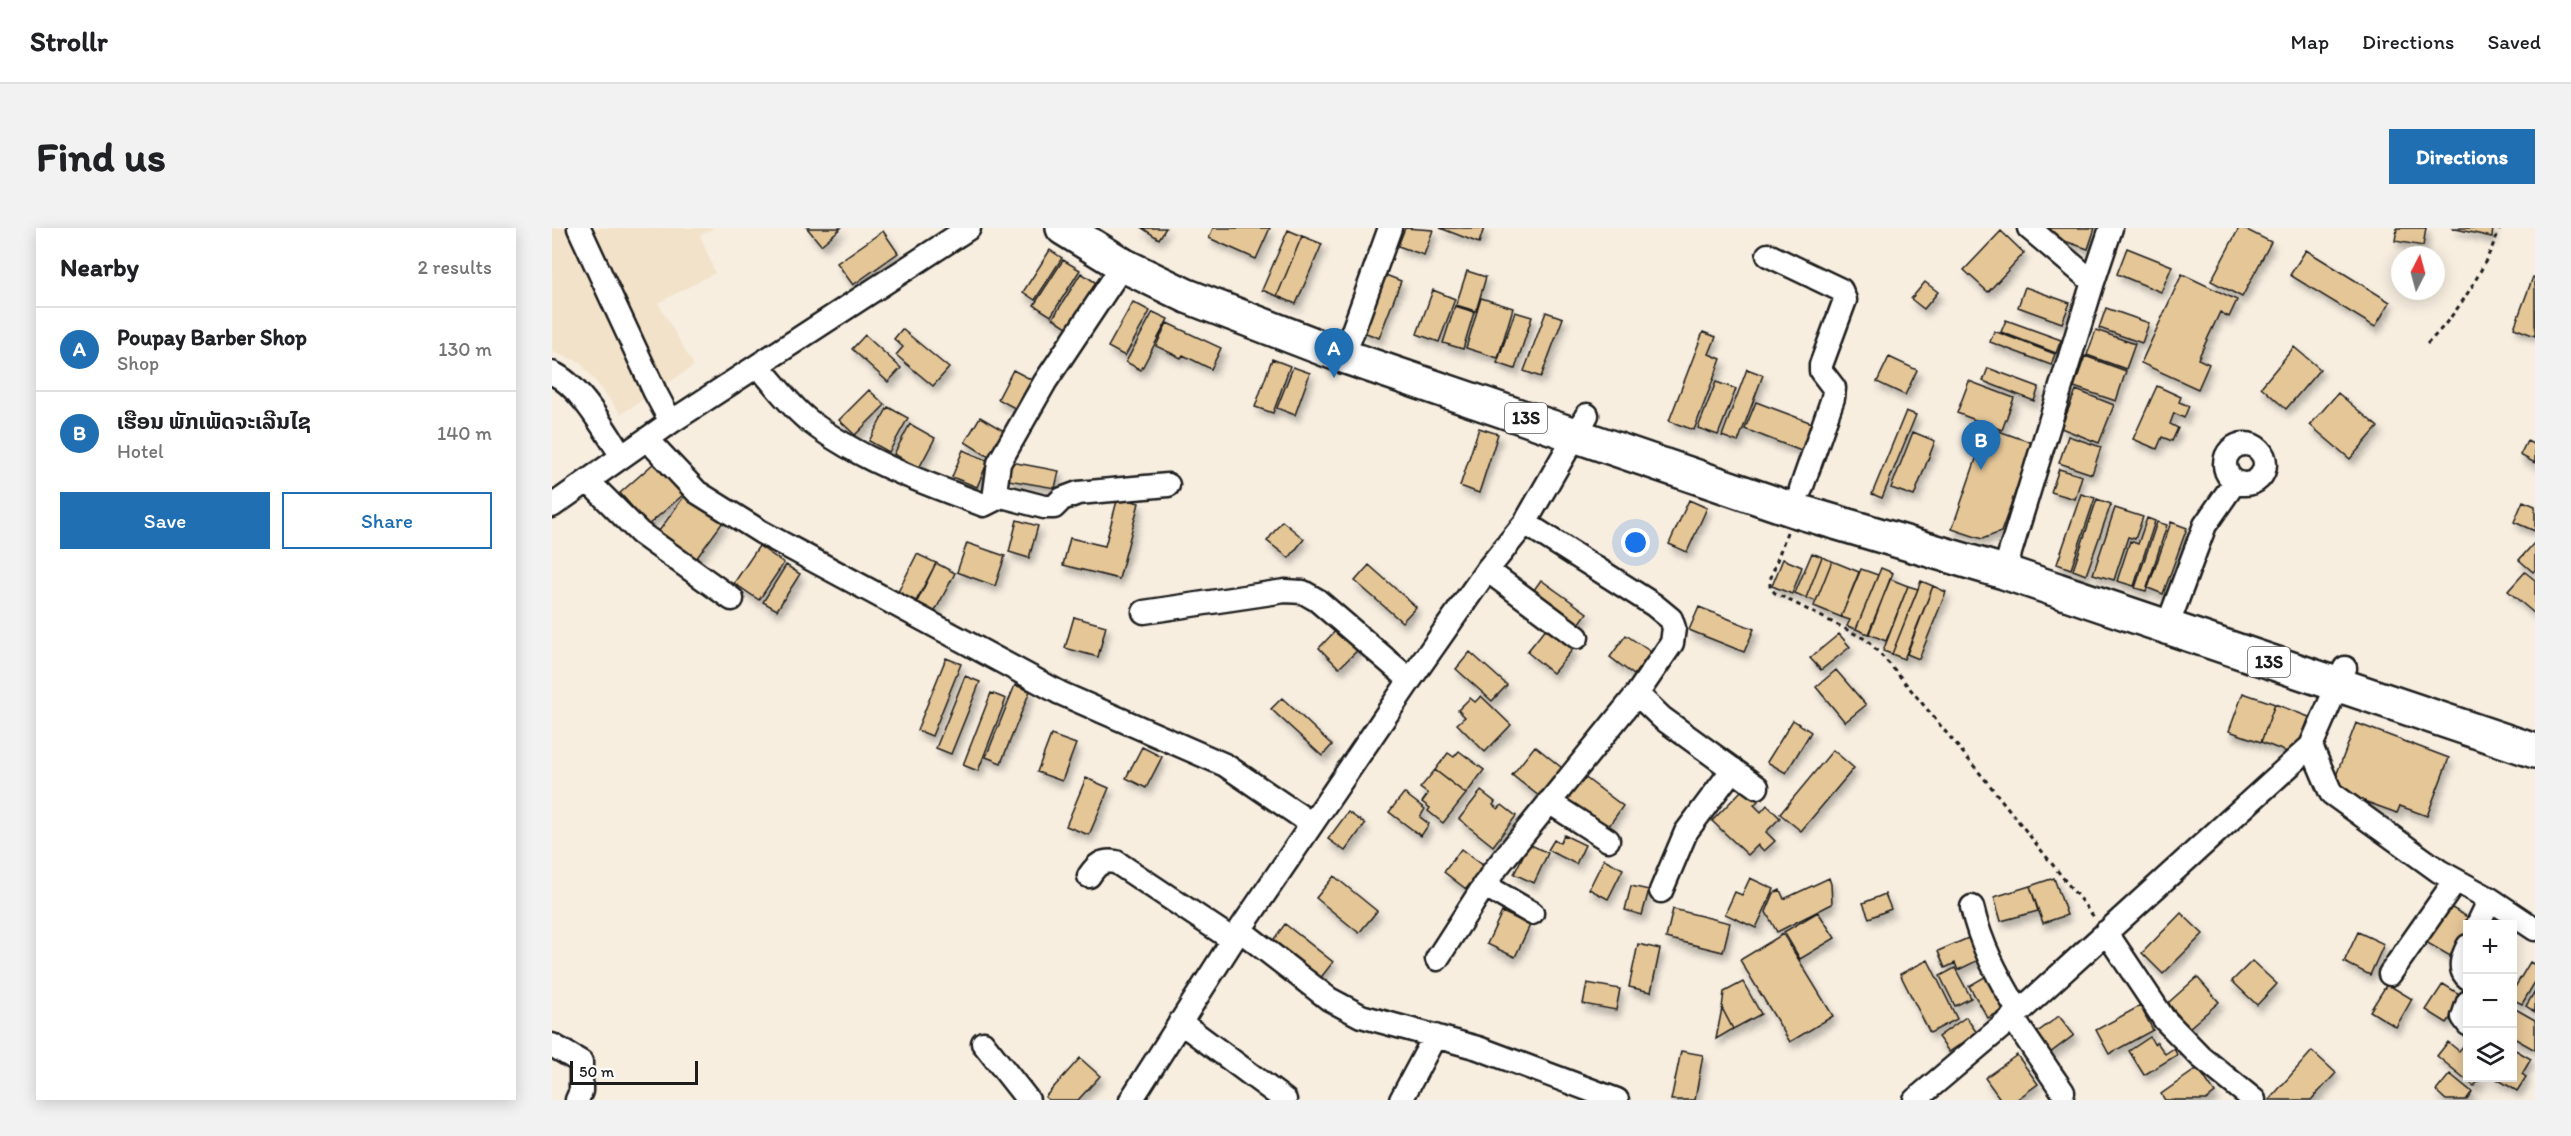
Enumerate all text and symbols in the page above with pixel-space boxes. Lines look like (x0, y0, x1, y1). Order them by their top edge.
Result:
text: Strollr (30, 24, 108, 58)
text: Map (2291, 29, 2329, 54)
text: Directions (2362, 29, 2454, 54)
text: Saved (2487, 29, 2541, 54)
button: Directions (2389, 129, 2535, 184)
text: Find us (36, 131, 166, 182)
north arrow (2391, 246, 2445, 300)
text: Nearby (60, 251, 139, 283)
text: 2 results (418, 255, 492, 279)
text: Poupay Barber Shop (117, 324, 307, 351)
pin: A (1314, 328, 1354, 378)
text: A (73, 337, 86, 361)
text: 130 m (438, 337, 492, 361)
text: Shop (117, 351, 159, 375)
road number: 13S (1505, 403, 1547, 433)
text: ເຮືອນ ພັກເພັດຈະເລີນໄຊ (117, 408, 311, 435)
pin: B (1962, 420, 2000, 470)
text: B (73, 421, 86, 445)
text: 140 m (437, 421, 492, 445)
text: Hotel (117, 439, 164, 463)
button: Save (60, 492, 270, 549)
button: Share (282, 492, 492, 549)
your location (1621, 528, 1650, 557)
road number: 13S (2248, 647, 2290, 677)
map controls (2463, 920, 2517, 1082)
button: + (2463, 920, 2517, 974)
button: − (2463, 974, 2517, 1028)
button: layers (2463, 1028, 2517, 1082)
scale bar (570, 1058, 698, 1086)
text: 50 m (579, 1062, 614, 1081)

